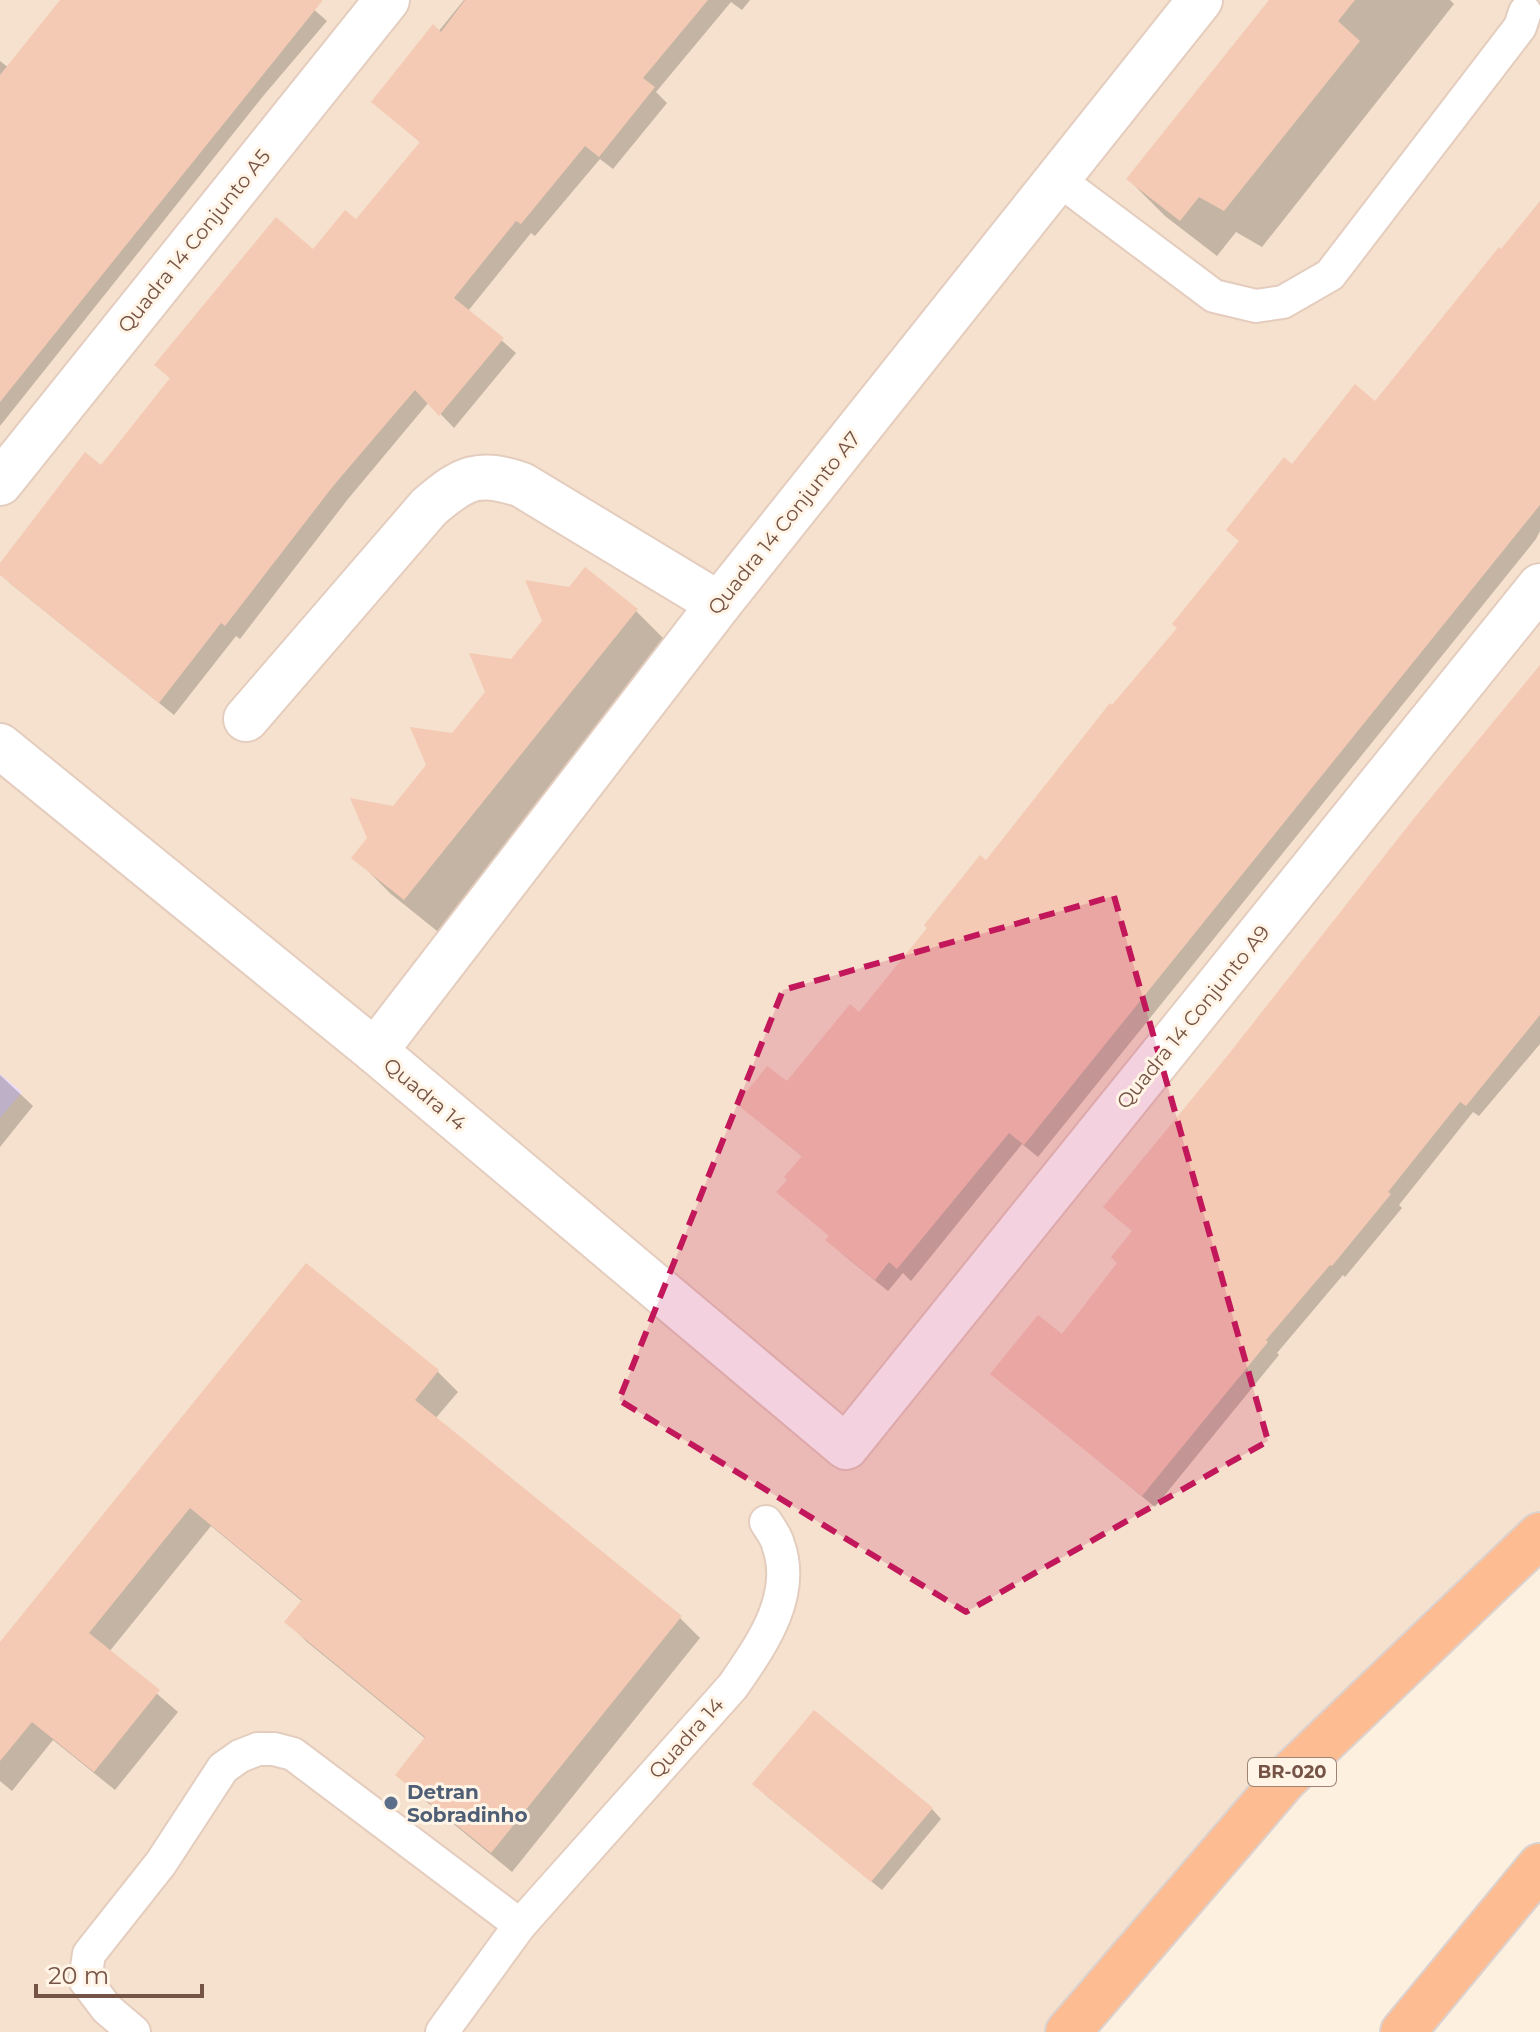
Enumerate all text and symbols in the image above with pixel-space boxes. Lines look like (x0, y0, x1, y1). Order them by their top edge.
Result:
street label: Quadra 14 Conjunto A5 (113, 144, 275, 338)
street label: Quadra 14 Conjunto A7 (703, 427, 865, 619)
street label: Quadra 14 Conjunto A9 (1111, 920, 1275, 1114)
street label: Quadra 14 (379, 1053, 471, 1135)
street label: Quadra 14 (644, 1693, 728, 1783)
road number: BR-020 (1248, 1758, 1336, 1786)
place label: Detran Sobradinho (407, 1780, 528, 1827)
marker: Detran Sobradinho (382, 1794, 400, 1812)
scale bar (36, 1948, 202, 1998)
text: 20 m (48, 1961, 109, 1990)

